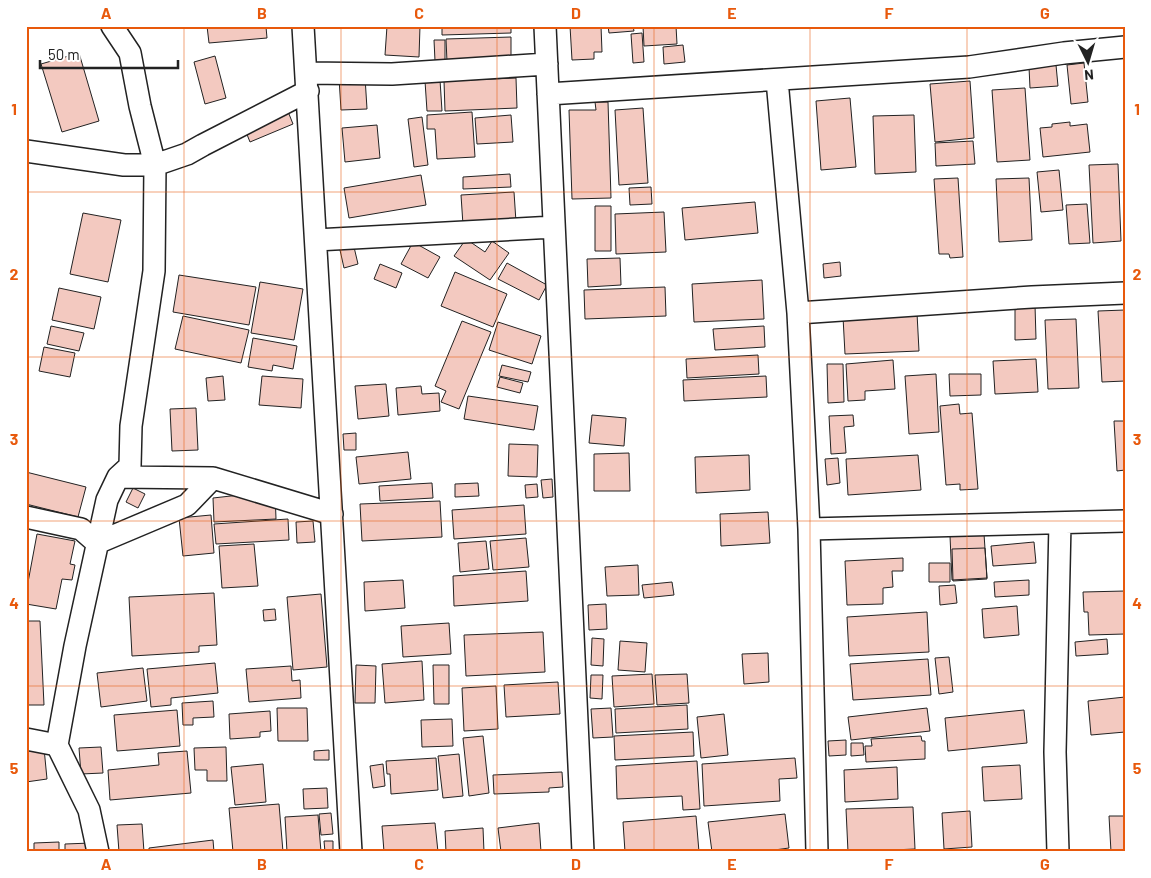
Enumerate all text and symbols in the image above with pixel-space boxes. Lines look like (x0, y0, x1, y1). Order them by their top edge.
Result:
text: A (101, 3, 112, 22)
text: B (257, 3, 267, 22)
text: C (414, 3, 424, 22)
text: D (571, 3, 581, 22)
text: E (727, 3, 737, 22)
text: F (885, 3, 894, 22)
text: G (1040, 3, 1050, 22)
scale bar (40, 38, 178, 70)
north arrow (1064, 38, 1114, 88)
text: 50 m (48, 45, 80, 63)
text: N (1084, 67, 1095, 84)
text: 1 (11, 99, 17, 118)
text: 1 (1134, 99, 1140, 118)
text: 2 (10, 264, 19, 283)
text: 2 (1133, 264, 1142, 283)
text: 3 (10, 429, 18, 448)
text: 3 (1133, 429, 1141, 448)
text: 4 (9, 593, 19, 612)
text: 4 (1132, 593, 1142, 612)
text: 5 (10, 758, 19, 777)
text: 5 (1133, 758, 1142, 777)
text: A (101, 854, 112, 873)
text: B (257, 854, 267, 873)
text: C (414, 854, 424, 873)
text: D (571, 854, 581, 873)
text: E (727, 854, 737, 873)
text: F (885, 854, 894, 873)
text: G (1040, 854, 1050, 873)

